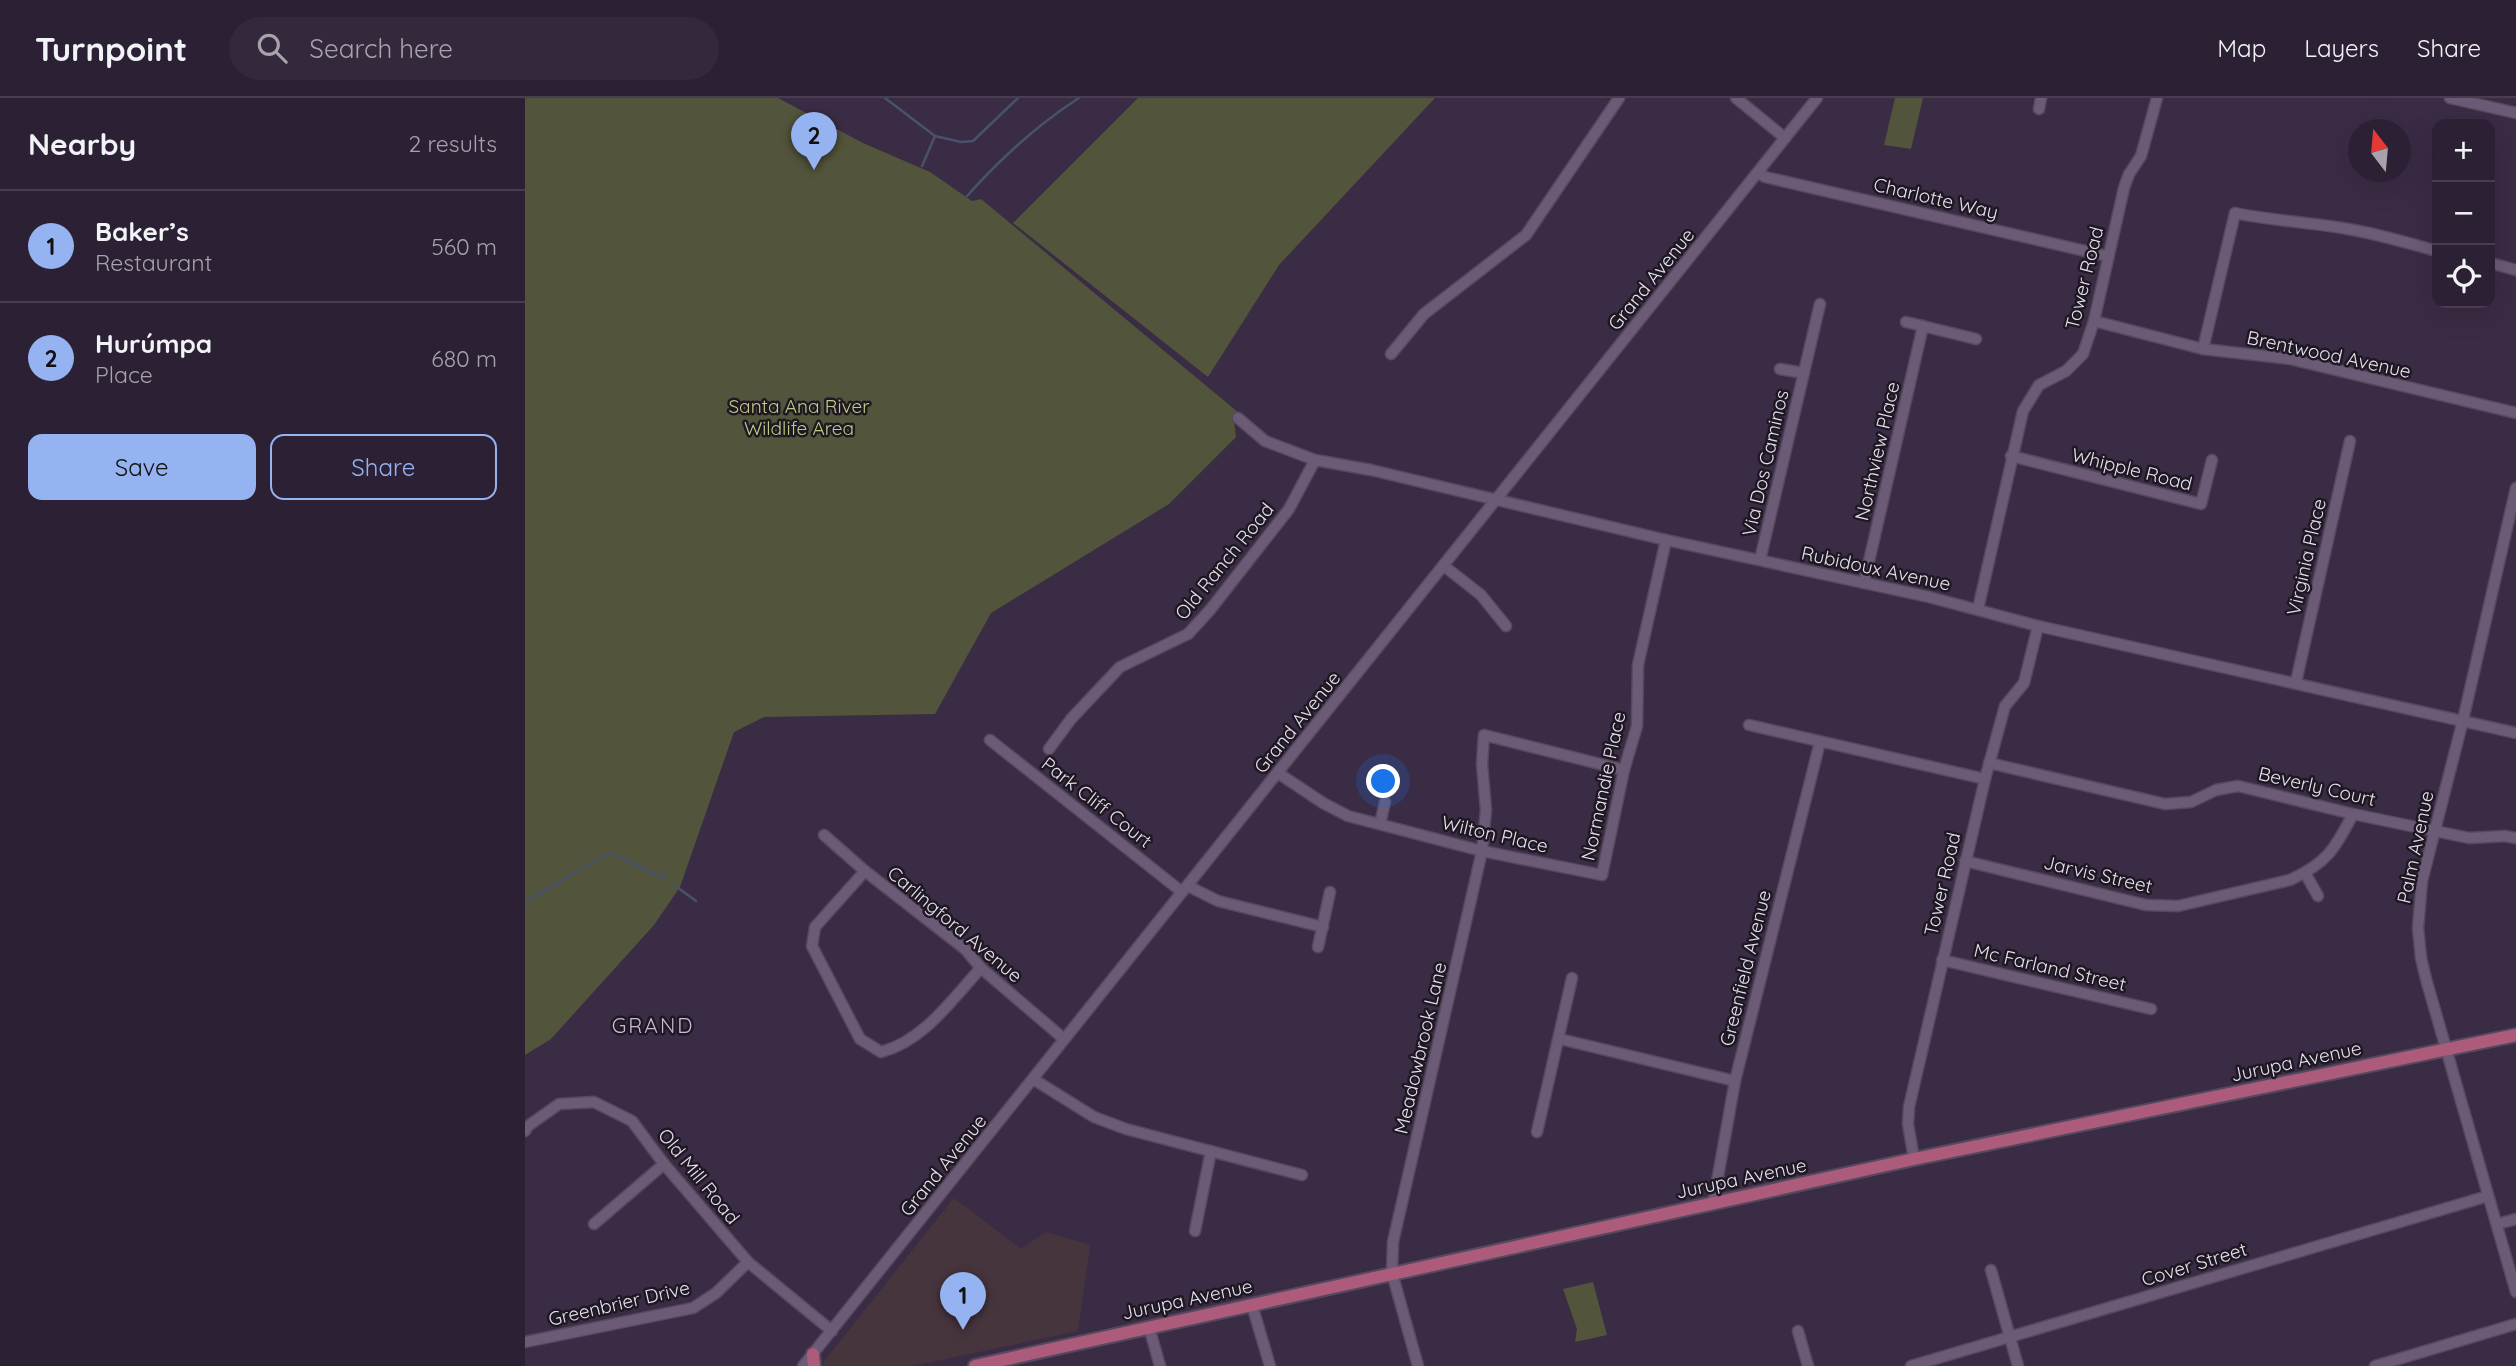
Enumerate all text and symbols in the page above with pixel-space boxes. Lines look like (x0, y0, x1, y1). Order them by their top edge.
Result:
search box (229, 17, 719, 80)
text: Turnpoint (35, 28, 187, 69)
icon: search (253, 29, 291, 67)
text: Search here (309, 32, 453, 65)
text: Map (2217, 33, 2266, 63)
text: Layers (2304, 33, 2379, 63)
text: Share (2417, 33, 2481, 63)
pin: 2 (791, 112, 837, 170)
north arrow (2348, 119, 2411, 182)
map controls (2432, 119, 2495, 308)
button: + (2432, 119, 2495, 182)
text: Nearby (28, 125, 136, 163)
text: 2 results (408, 129, 497, 158)
street label: Charlotte Way (1871, 172, 2001, 224)
button: − (2432, 182, 2495, 245)
text: Baker’s (95, 215, 189, 248)
street label: Grand Avenue (1603, 223, 1699, 335)
street label: Tower Road (2060, 224, 2108, 332)
text: 1 (47, 232, 55, 261)
text: 560 m (431, 232, 497, 261)
button: locate (2432, 245, 2495, 308)
text: Restaurant (95, 248, 212, 277)
street label: Brentwood Avenue (2245, 325, 2413, 383)
text: Hurúmpa (95, 327, 212, 360)
text: 2 (44, 344, 58, 373)
text: 680 m (431, 344, 497, 373)
text: Place (95, 360, 153, 389)
street label: Northview Place (1849, 379, 1905, 523)
street label: Via Dos Caminos (1736, 387, 1794, 539)
park label: Santa Ana River Wildlife Area (728, 394, 870, 440)
button: Save (28, 434, 256, 500)
button: Share (270, 434, 497, 500)
street label: Whipple Road (2069, 442, 2195, 496)
street label: Virginia Place (2281, 496, 2331, 618)
street label: Old Ranch Road (1169, 498, 1279, 624)
street label: Rubidoux Avenue (1799, 540, 1953, 596)
street label: Grand Avenue (1249, 666, 1345, 778)
street label: Normandie Place (1575, 709, 1631, 863)
street label: Park Cliff Court (1037, 751, 1157, 853)
street label: Beverly Court (2256, 761, 2378, 811)
your location (1366, 764, 1400, 798)
street label: Palm Avenue (2391, 788, 2439, 906)
street label: Wilton Place (1439, 810, 1551, 858)
street label: Tower Road (1918, 830, 1966, 938)
street label: Jarvis Street (2041, 850, 2155, 898)
street label: Carlingford Avenue (883, 861, 1027, 987)
street label: Greenfield Avenue (1714, 887, 1776, 1049)
street label: Mc Farland Street (1972, 938, 2128, 996)
street label: Meadowbrook Lane (1389, 960, 1451, 1136)
district label: GRAND (612, 1012, 694, 1038)
street label: Jurupa Avenue (2228, 1035, 2364, 1087)
street label: Grand Avenue (895, 1109, 991, 1221)
street label: Old Mill Road (653, 1123, 745, 1229)
street label: Jurupa Avenue (1673, 1152, 1809, 1204)
street label: Cover Street (2138, 1237, 2250, 1291)
pin: 1 (940, 1272, 986, 1330)
street label: Jurupa Avenue (1119, 1273, 1255, 1325)
street label: Greenbrier Drive (546, 1275, 692, 1331)

